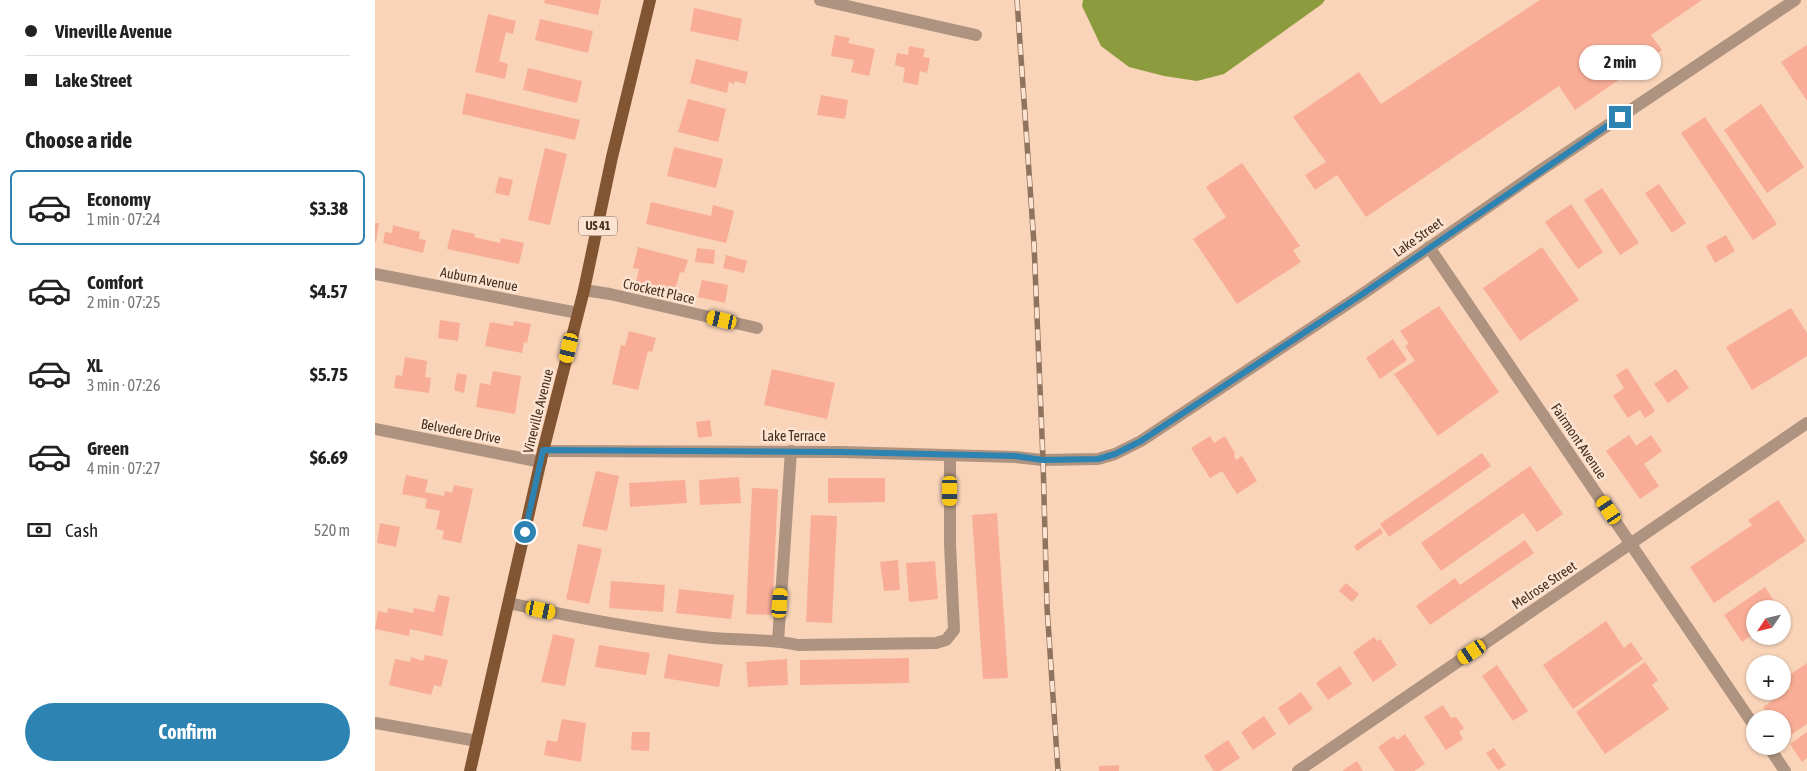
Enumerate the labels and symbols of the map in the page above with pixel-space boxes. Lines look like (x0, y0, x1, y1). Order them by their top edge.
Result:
callout: 2 min (1579, 44, 1661, 80)
route end (1609, 106, 1631, 128)
street label: Lake Street (1390, 214, 1446, 260)
road number: US 41 (579, 217, 617, 236)
street label: Auburn Avenue (439, 264, 519, 294)
street label: Crockett Place (622, 275, 696, 307)
car (705, 309, 738, 331)
car (558, 332, 579, 364)
street label: Vineville Avenue (520, 367, 556, 455)
street label: Fairmont Avenue (1548, 400, 1610, 482)
street label: Belvedere Drive (420, 415, 502, 447)
street label: Lake Terrace (762, 428, 826, 444)
car (942, 476, 957, 506)
car (1594, 493, 1623, 527)
route start (514, 521, 536, 543)
street label: Melrose Street (1509, 558, 1579, 612)
car (771, 588, 788, 618)
car (524, 600, 557, 620)
north arrow (1746, 600, 1791, 645)
car (1455, 637, 1488, 667)

